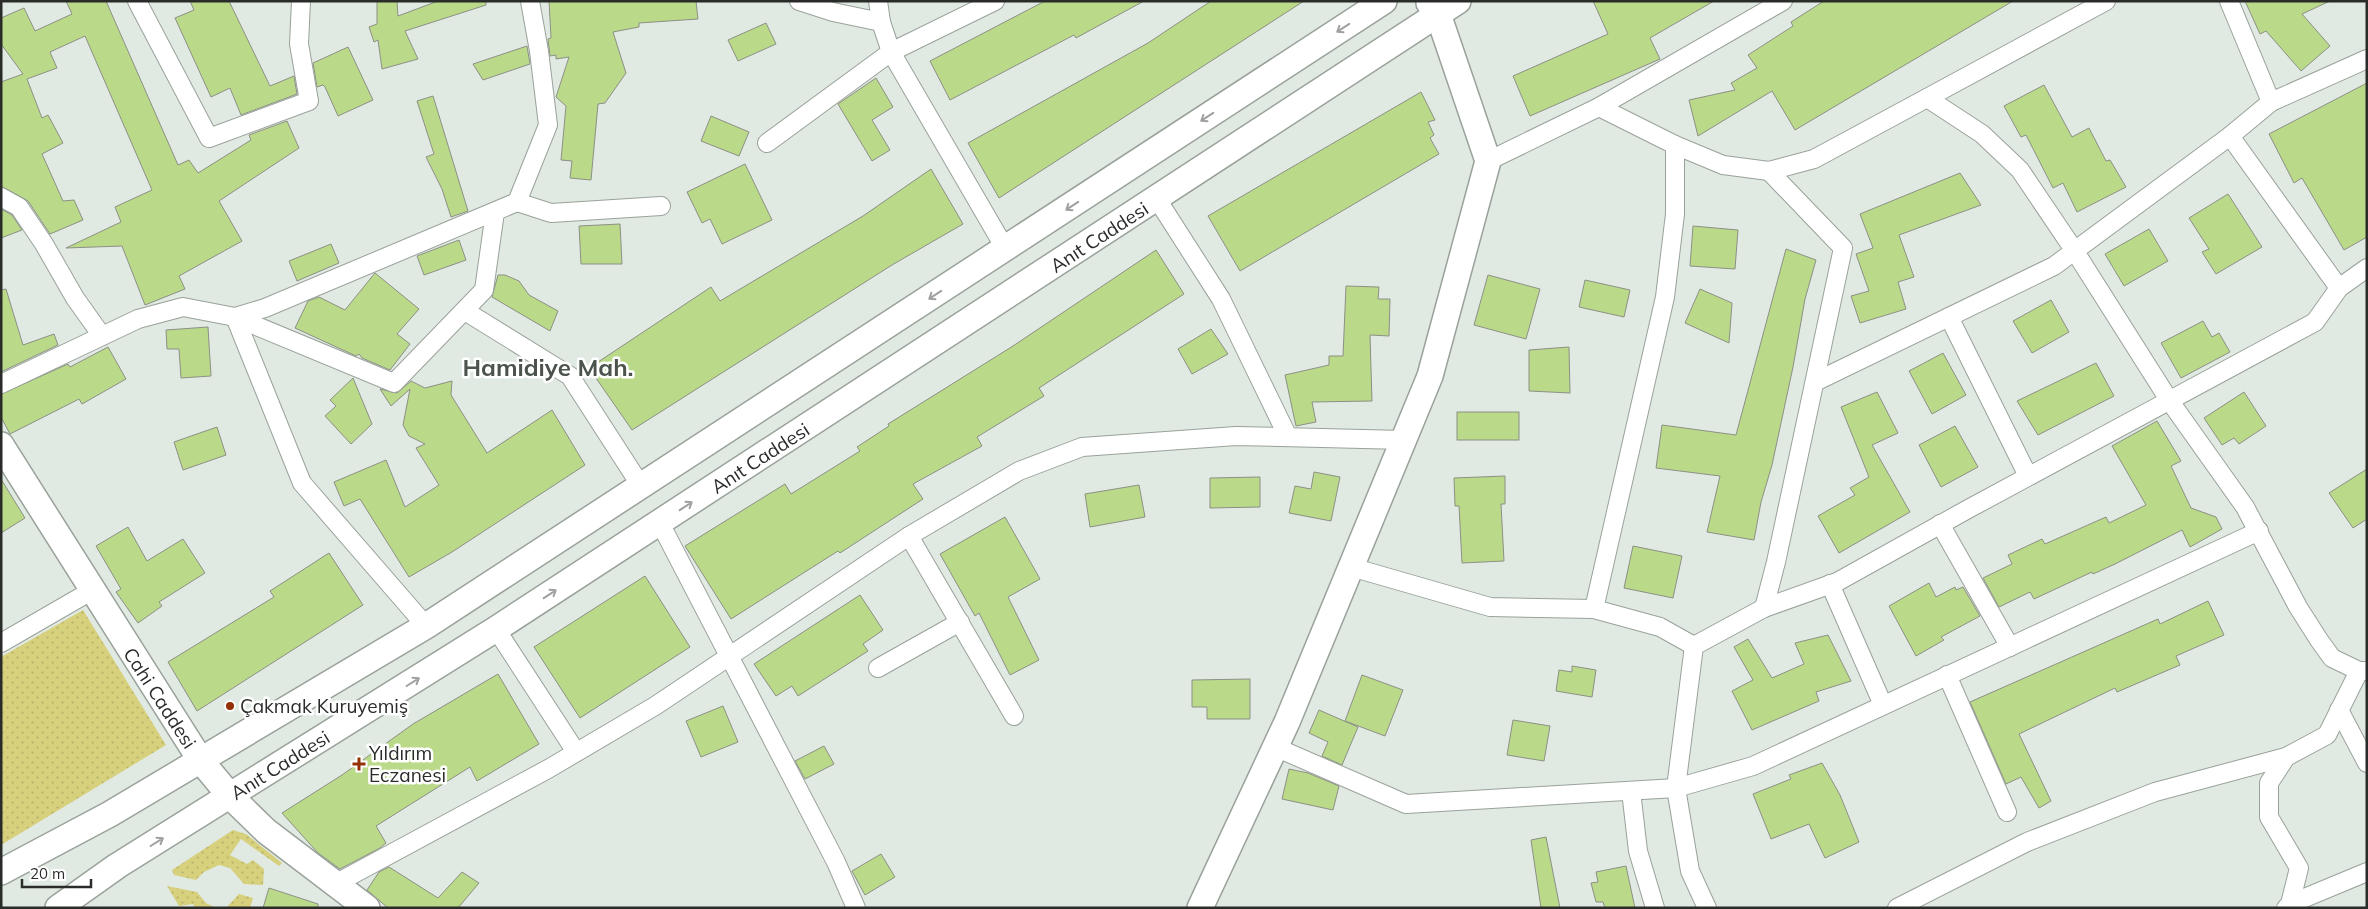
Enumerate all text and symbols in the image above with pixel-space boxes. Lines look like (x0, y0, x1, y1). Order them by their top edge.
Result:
one-way arrow (1336, 23, 1350, 33)
one-way arrow (1201, 112, 1215, 122)
street label: Anıt Caddesi (1045, 196, 1153, 278)
one-way arrow (1065, 202, 1079, 212)
one-way arrow (929, 291, 943, 301)
district label: Hamidiye Mah. (462, 352, 634, 382)
street label: Anıt Caddesi (706, 417, 814, 499)
one-way arrow (679, 500, 693, 510)
one-way arrow (543, 589, 557, 599)
street label: Cahi Caddesi (118, 643, 202, 753)
one-way arrow (406, 676, 420, 686)
place label: Çakmak Kuruyemiş (240, 694, 408, 718)
marker: Çakmak Kuruyemiş (224, 700, 236, 712)
street label: Anıt Caddesi (226, 725, 334, 805)
place label: Yıldırım Eczanesi (368, 741, 446, 787)
marker: Yıldırım Eczanesi (353, 758, 365, 770)
one-way arrow (149, 837, 163, 847)
scale bar (22, 856, 91, 888)
text: 20 m (30, 864, 65, 883)

